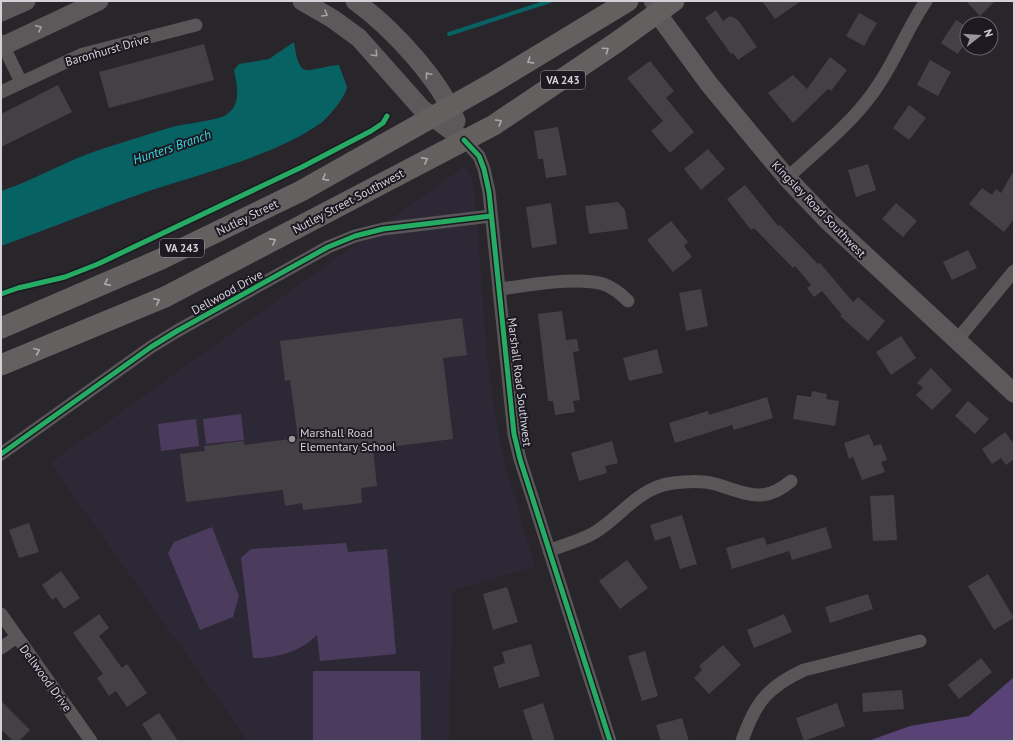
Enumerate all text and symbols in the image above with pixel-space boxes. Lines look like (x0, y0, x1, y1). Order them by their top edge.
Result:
one-way arrow (320, 9, 328, 16)
north arrow (959, 16, 999, 56)
one-way arrow (35, 25, 43, 33)
text: N (981, 28, 996, 39)
street label: Baronhurst Drive (63, 31, 151, 69)
one-way arrow (602, 47, 609, 55)
one-way arrow (370, 49, 378, 57)
one-way arrow (527, 56, 534, 64)
road number: VA 243 (541, 71, 585, 89)
one-way arrow (426, 73, 433, 80)
one-way arrow (495, 120, 502, 127)
water label: Hunters Branch (131, 126, 213, 168)
street label: Kingsley Road Southwest (769, 157, 869, 261)
one-way arrow (421, 158, 428, 165)
street label: Nutley Street Southwest (290, 165, 406, 237)
one-way arrow (322, 174, 329, 181)
street label: Nutley Street (214, 196, 280, 238)
one-way arrow (269, 238, 276, 245)
road number: VA 243 (160, 239, 204, 257)
street label: Dellwood Drive (189, 266, 265, 318)
one-way arrow (103, 278, 111, 286)
one-way arrow (154, 297, 161, 305)
street label: Marshall Road Southwest (505, 317, 535, 447)
one-way arrow (34, 347, 41, 355)
place label: Marshall Road Elementary School (300, 425, 396, 454)
marker: Marshall Road Elementary School (287, 434, 297, 444)
street label: Dellwood Drive (17, 642, 75, 714)

